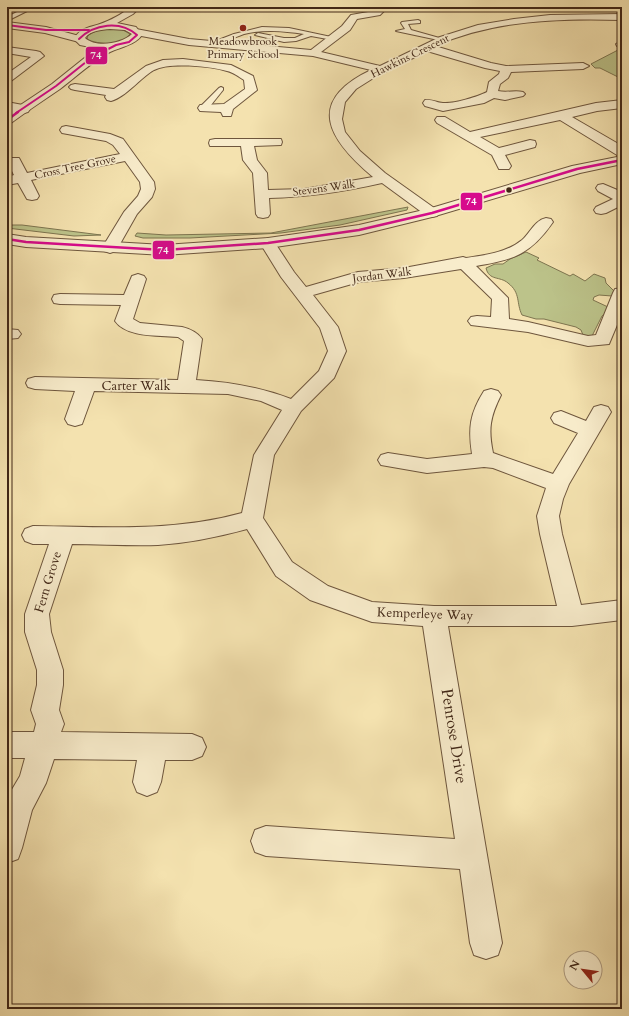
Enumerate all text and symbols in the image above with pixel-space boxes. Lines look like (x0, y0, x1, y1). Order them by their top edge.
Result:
marker: Meadowbrook Primary School (238, 23, 248, 33)
street label: Hawkins Crescent (368, 30, 452, 81)
place label: Meadowbrook Primary School (207, 34, 279, 62)
line badge: 74 (85, 46, 108, 65)
text: 74 (90, 48, 102, 63)
street label: Cross Tree Grove (33, 151, 117, 183)
street label: Stevens Walk (292, 176, 356, 200)
unlabelled marker (504, 185, 514, 195)
line badge: 74 (460, 192, 483, 211)
text: 74 (465, 194, 477, 209)
line badge: 74 (152, 240, 175, 260)
text: 74 (157, 243, 169, 258)
street label: Jordan Walk (350, 264, 412, 286)
street label: Carter Walk (102, 377, 170, 395)
street label: Fern Grove (30, 549, 66, 615)
street label: Kemperleye Way (376, 603, 474, 625)
street label: Penrose Drive (436, 687, 472, 785)
north arrow (563, 950, 603, 990)
text: N (566, 957, 584, 973)

